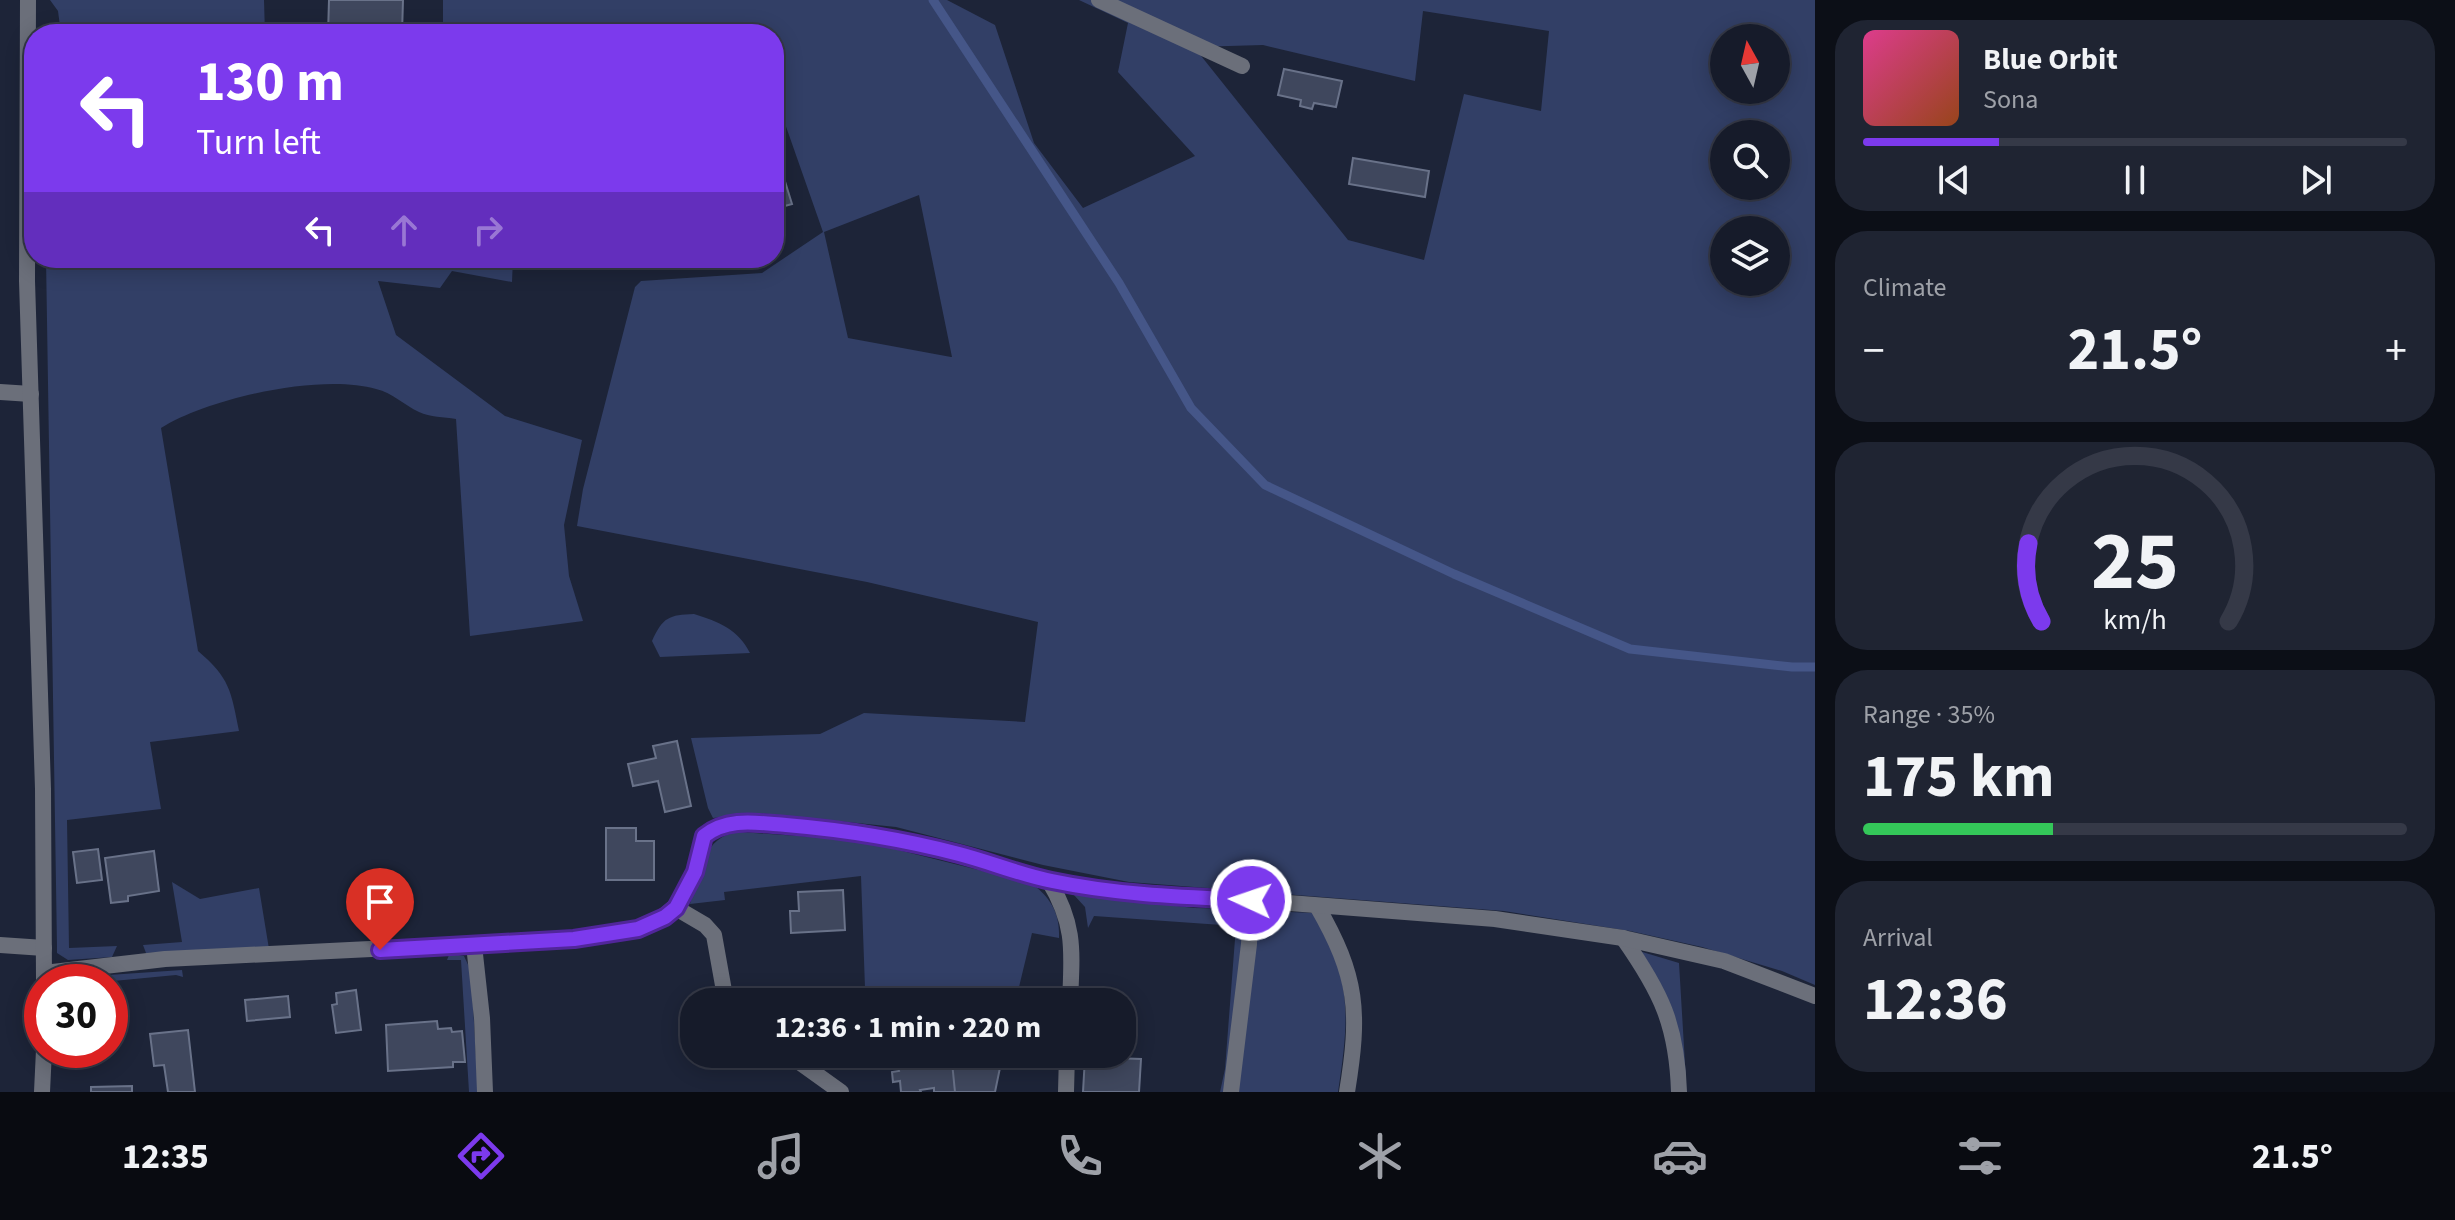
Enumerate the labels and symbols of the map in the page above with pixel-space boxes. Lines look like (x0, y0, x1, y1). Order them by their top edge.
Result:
north arrow (1710, 24, 1790, 104)
position arrow (1209, 858, 1293, 942)
pin (346, 868, 414, 950)
speed limit sign: 30 (24, 964, 128, 1068)

